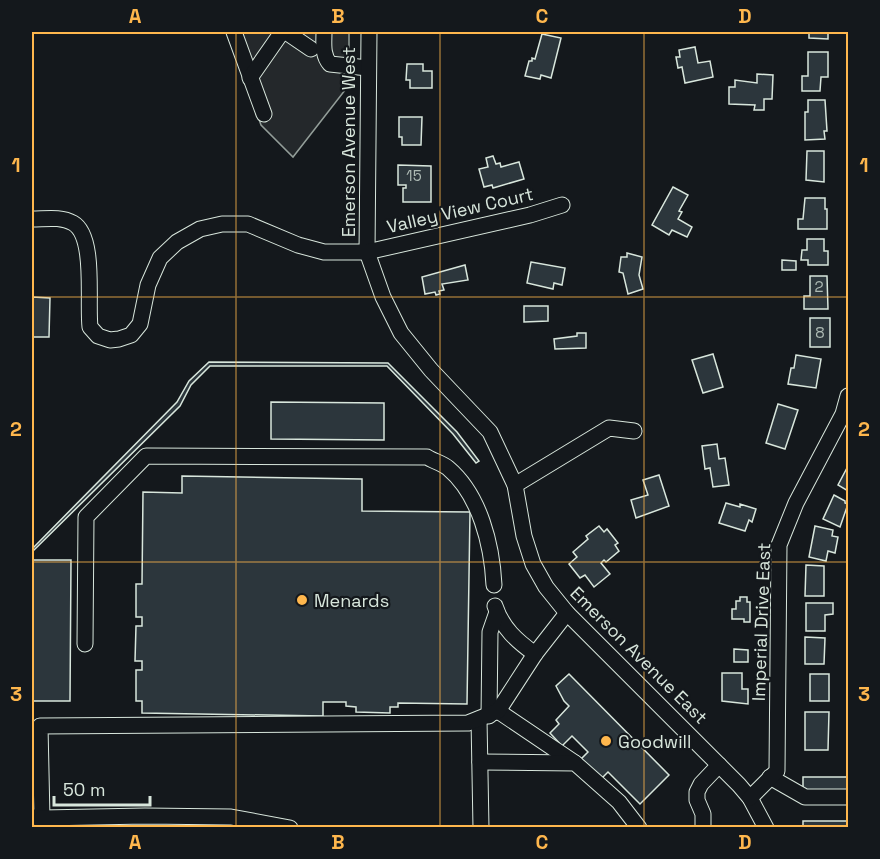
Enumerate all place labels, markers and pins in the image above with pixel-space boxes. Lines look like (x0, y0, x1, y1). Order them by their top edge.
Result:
place label: Menards (314, 589, 389, 612)
marker: Menards (295, 593, 309, 607)
place label: Goodwill (618, 730, 691, 753)
marker: Goodwill (599, 734, 613, 748)

